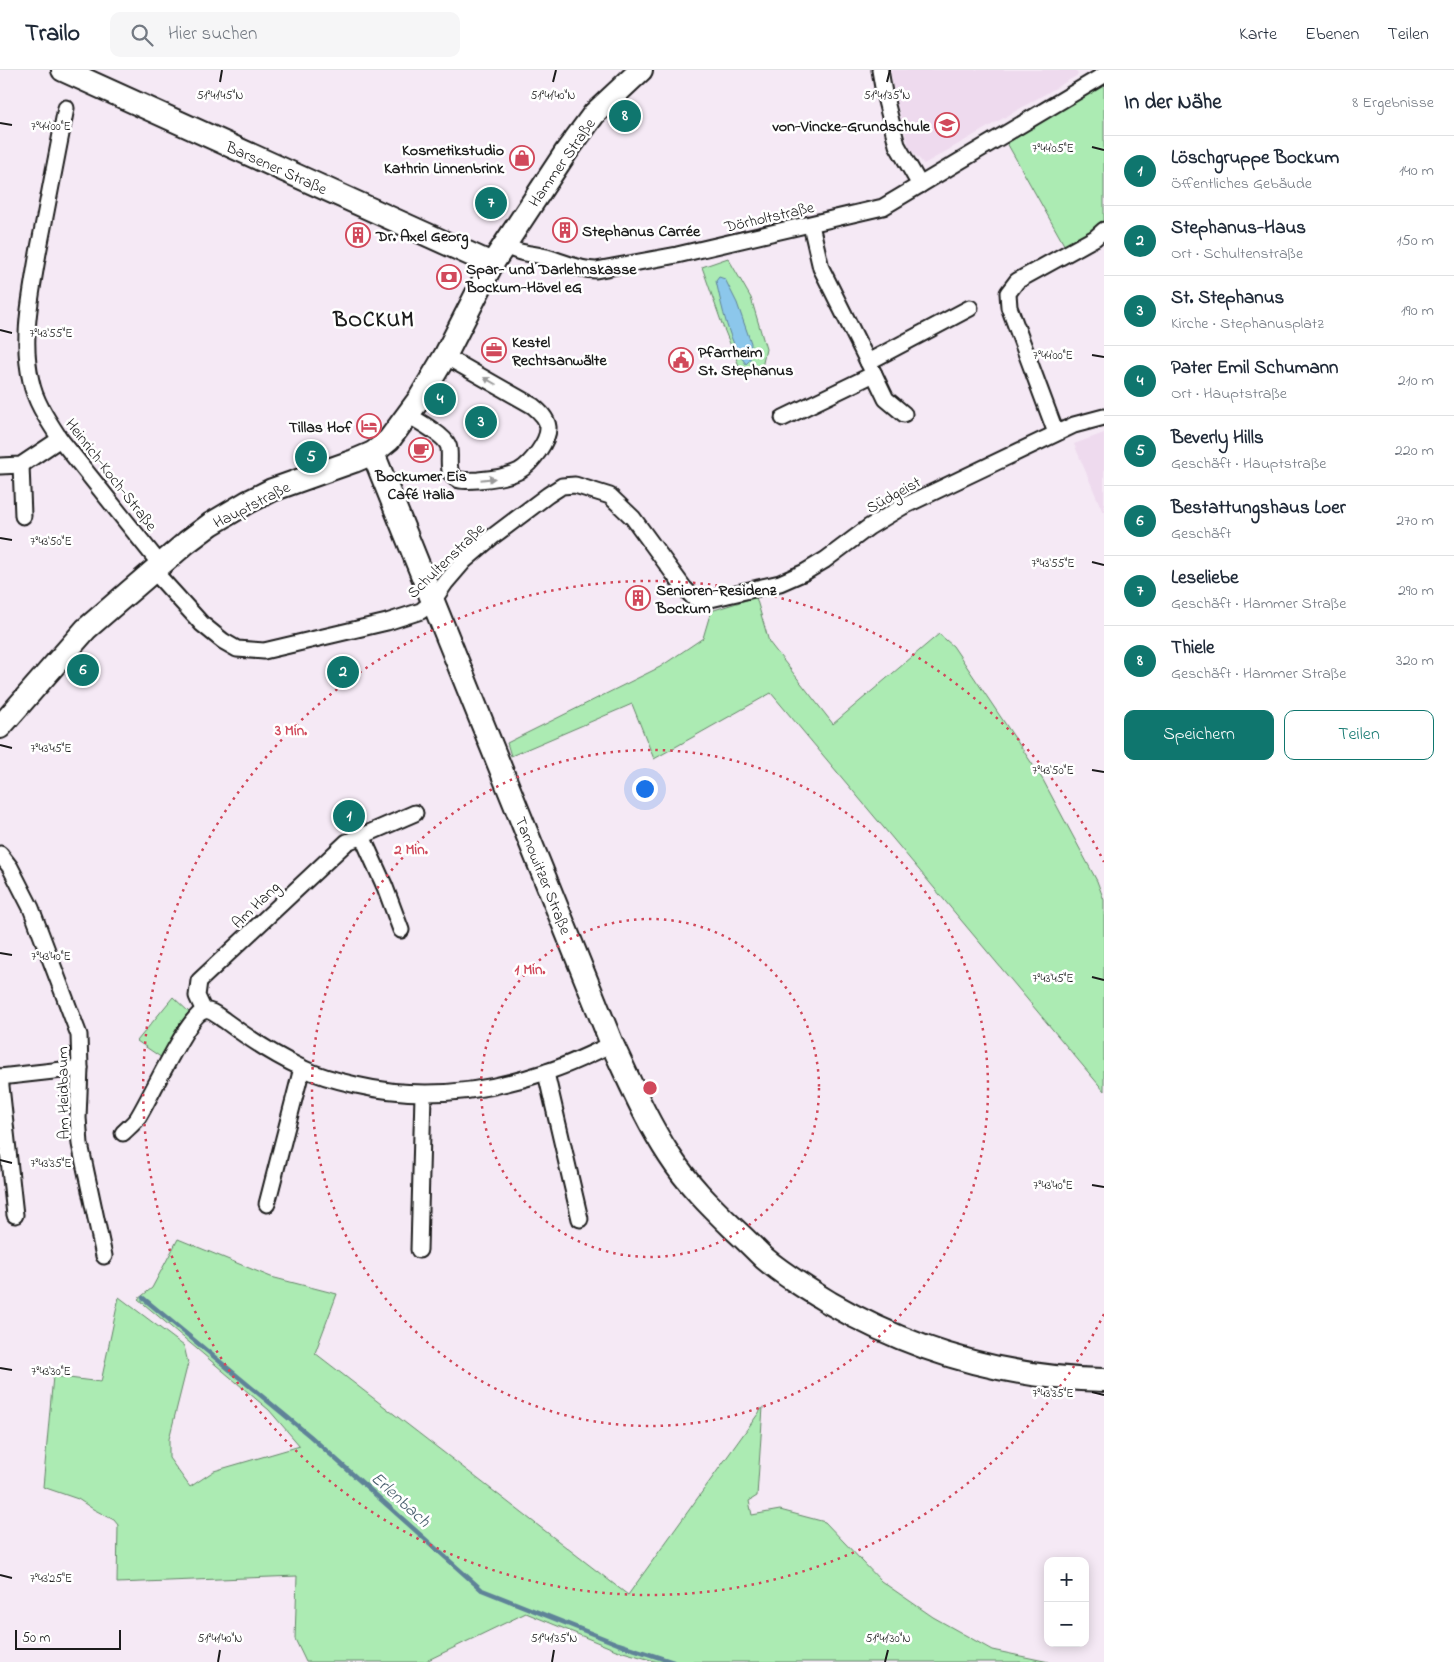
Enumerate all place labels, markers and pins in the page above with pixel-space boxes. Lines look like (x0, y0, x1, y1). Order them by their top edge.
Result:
pin: 8 (609, 97, 641, 135)
school or university icon: von-Vincke-Grundschule (934, 112, 960, 138)
place label: von-Vincke-Grundschule (771, 115, 931, 139)
place label: Kosmetikstudio Kathrin Linnenbrink (384, 139, 505, 181)
shop icon: Kosmetikstudio Kathrin Linnenbrink (509, 145, 535, 171)
pin: 7 (475, 184, 507, 222)
building icon: Stephanus Carrée (552, 217, 578, 243)
place label: Stephanus Carrée (582, 220, 701, 244)
building icon: Dr. Axel Georg (345, 222, 371, 248)
place label: Dr. Axel Georg (375, 225, 469, 250)
place label: Spar- und Darlehnskasse Bockum-Hövel eG (465, 258, 637, 300)
bank icon: Spar- und Darlehnskasse Bockum-Hövel eG (436, 264, 462, 290)
place label: Kestel Rechtsanwälte (511, 331, 607, 373)
office icon: Kestel Rechtsanwälte (481, 337, 507, 363)
place label: Pfarrheim St. Stephanus (698, 341, 793, 383)
public building icon: Pfarrheim St. Stephanus (668, 347, 694, 373)
pin: 4 (424, 380, 456, 418)
pin: 3 (465, 403, 497, 441)
hotel icon: Tillas Hof (356, 413, 382, 439)
place label: Tillas Hof (289, 416, 353, 440)
cafe icon: Bockumer Eis Café Italia (408, 437, 434, 463)
pin: 5 (295, 438, 327, 476)
place label: Bockumer Eis Café Italia (374, 465, 467, 507)
place label: Senioren-Residenz Bockum (655, 579, 778, 621)
building icon: Senioren-Residenz Bockum (625, 585, 651, 611)
pin: 6 (67, 651, 99, 689)
pin: 2 (327, 653, 359, 691)
pin: 1 (333, 797, 365, 835)
centre of rings (641, 1079, 659, 1097)

